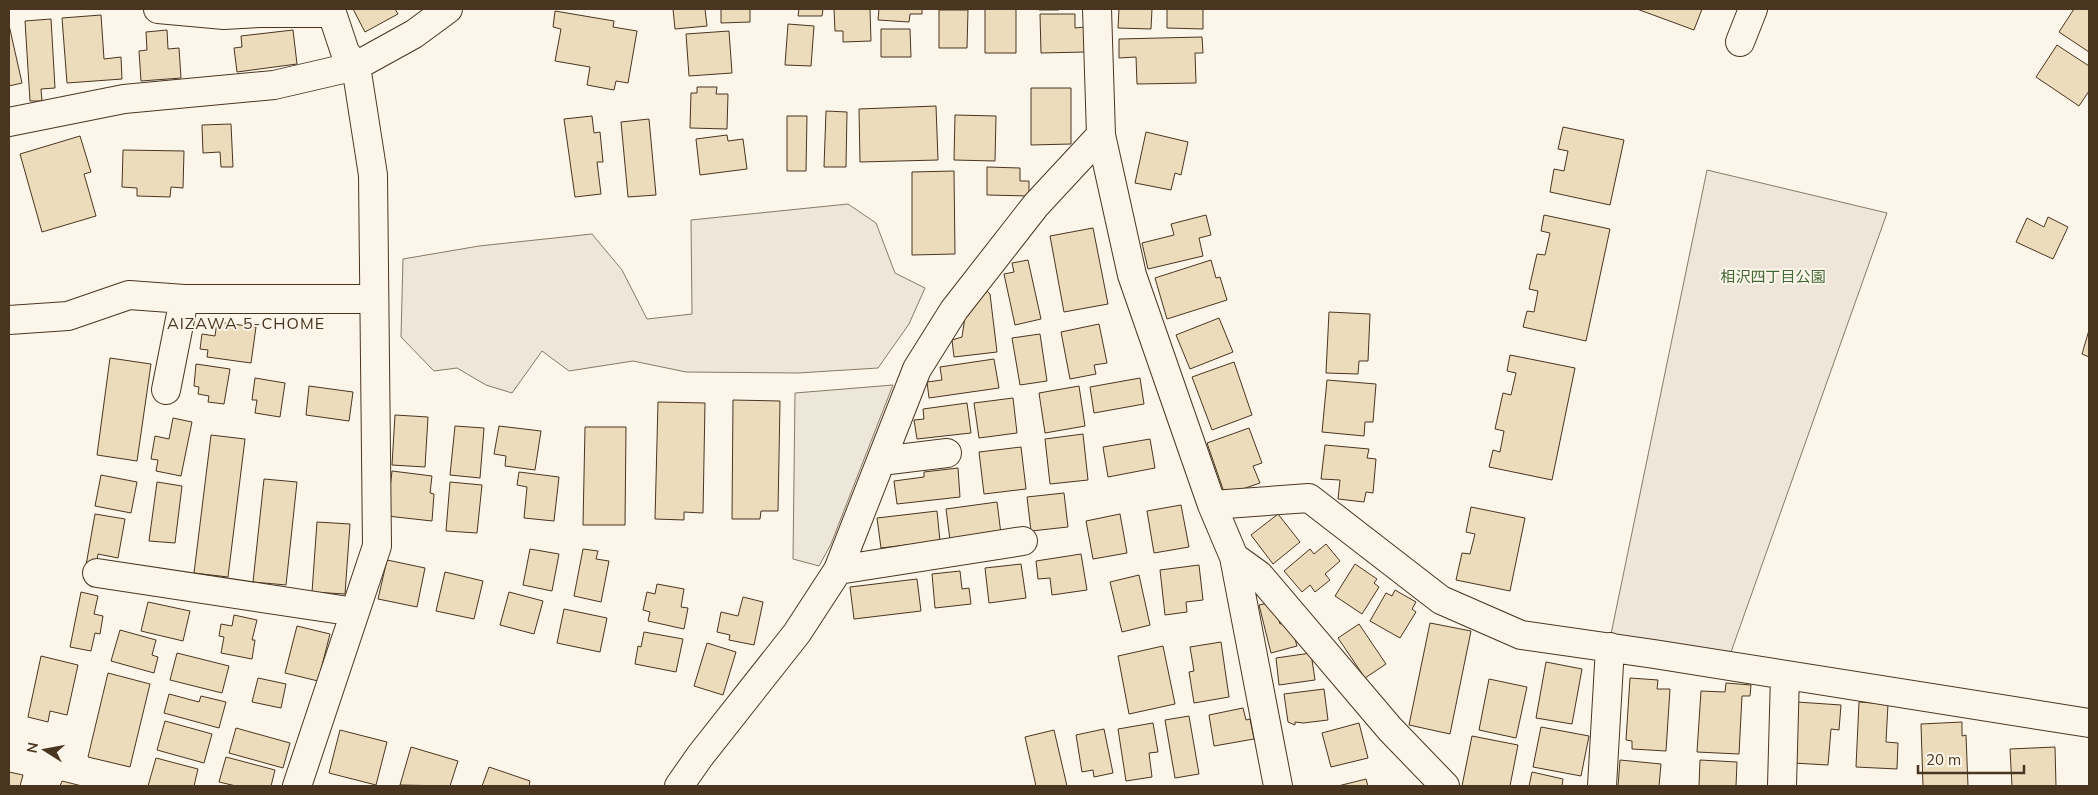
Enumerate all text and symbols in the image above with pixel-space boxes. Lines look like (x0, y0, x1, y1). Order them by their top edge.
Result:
park label: 相沢四丁目公園 (1720, 267, 1826, 286)
district label: AIZAWA 5-CHOME (167, 313, 325, 333)
north arrow (20, 725, 70, 775)
text: N (22, 741, 42, 754)
scale bar (1918, 742, 2024, 774)
text: 20 m (1926, 750, 1961, 769)

